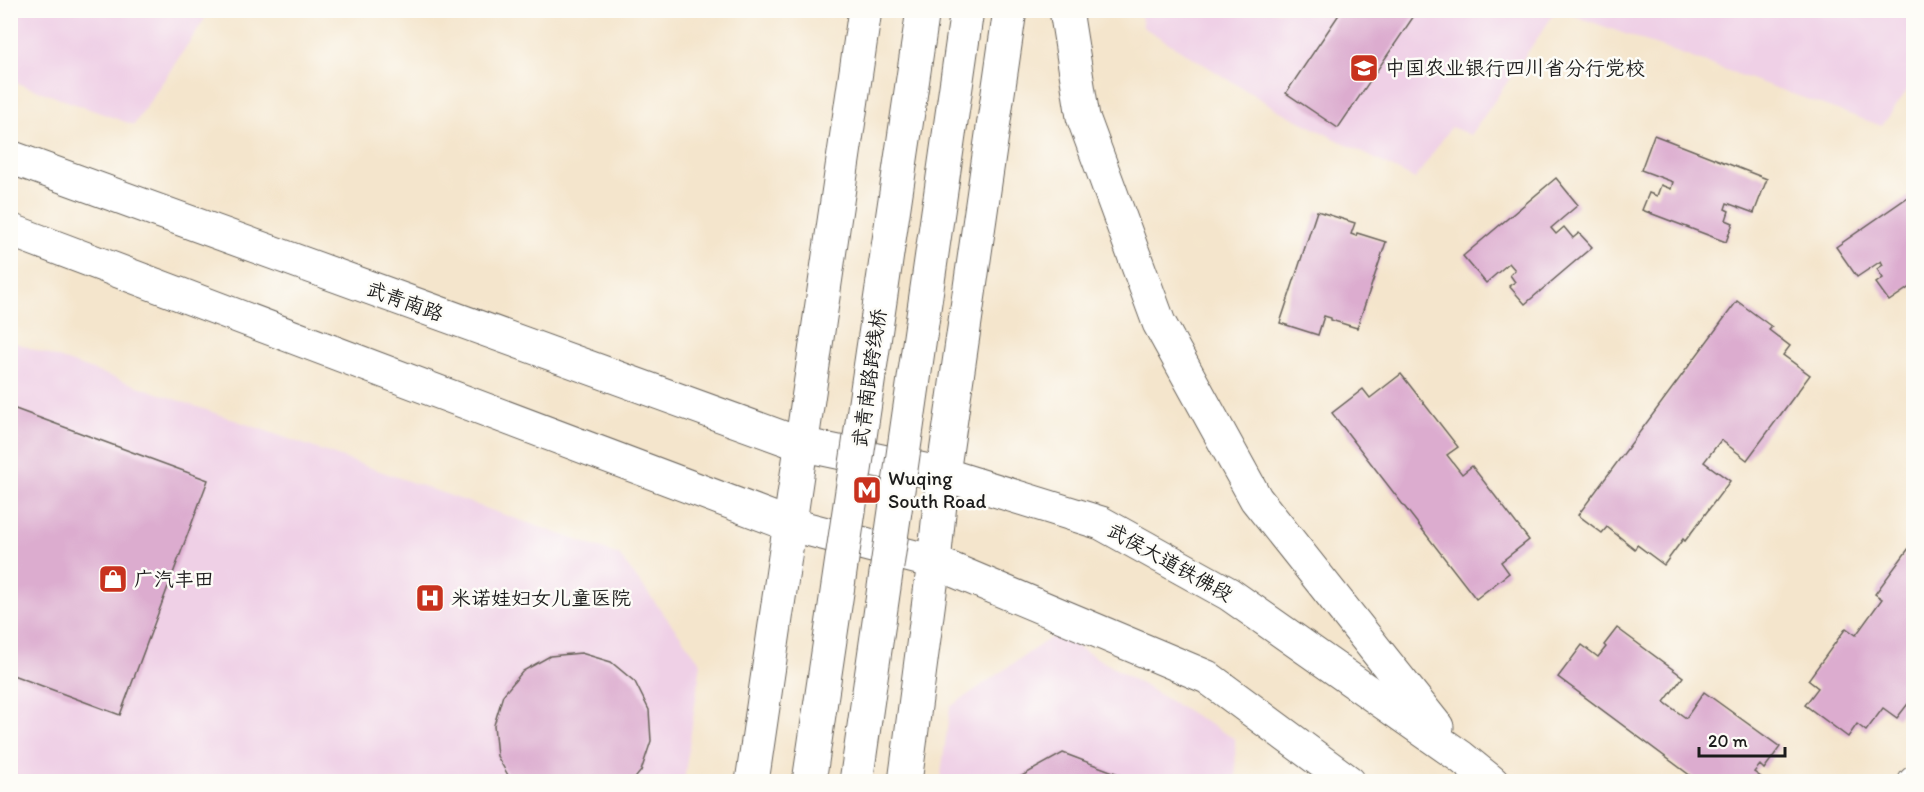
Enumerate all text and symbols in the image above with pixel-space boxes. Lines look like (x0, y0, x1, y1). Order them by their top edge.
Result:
school or university icon: 中国农业银行四川省分行党校 (1348, 52, 1380, 84)
place label: 中国农业银行四川省分行党校 (1385, 56, 1645, 80)
street label: 武青南路 (363, 276, 448, 326)
street label: 武青南路跨线桥 (847, 307, 891, 449)
place label: Wuqing South Road (888, 466, 987, 513)
metro station icon: Wuqing South Road (851, 474, 883, 506)
street label: 武侯大道铁佛段 (1103, 518, 1237, 606)
shop icon: 广汽丰田 (97, 563, 129, 595)
place label: 广汽丰田 (134, 567, 214, 591)
hospital icon: 米诺娃妇女儿童医院 (414, 582, 446, 614)
place label: 米诺娃妇女儿童医院 (451, 586, 631, 610)
scale bar (1699, 720, 1784, 758)
text: 20 m (1708, 730, 1748, 752)

